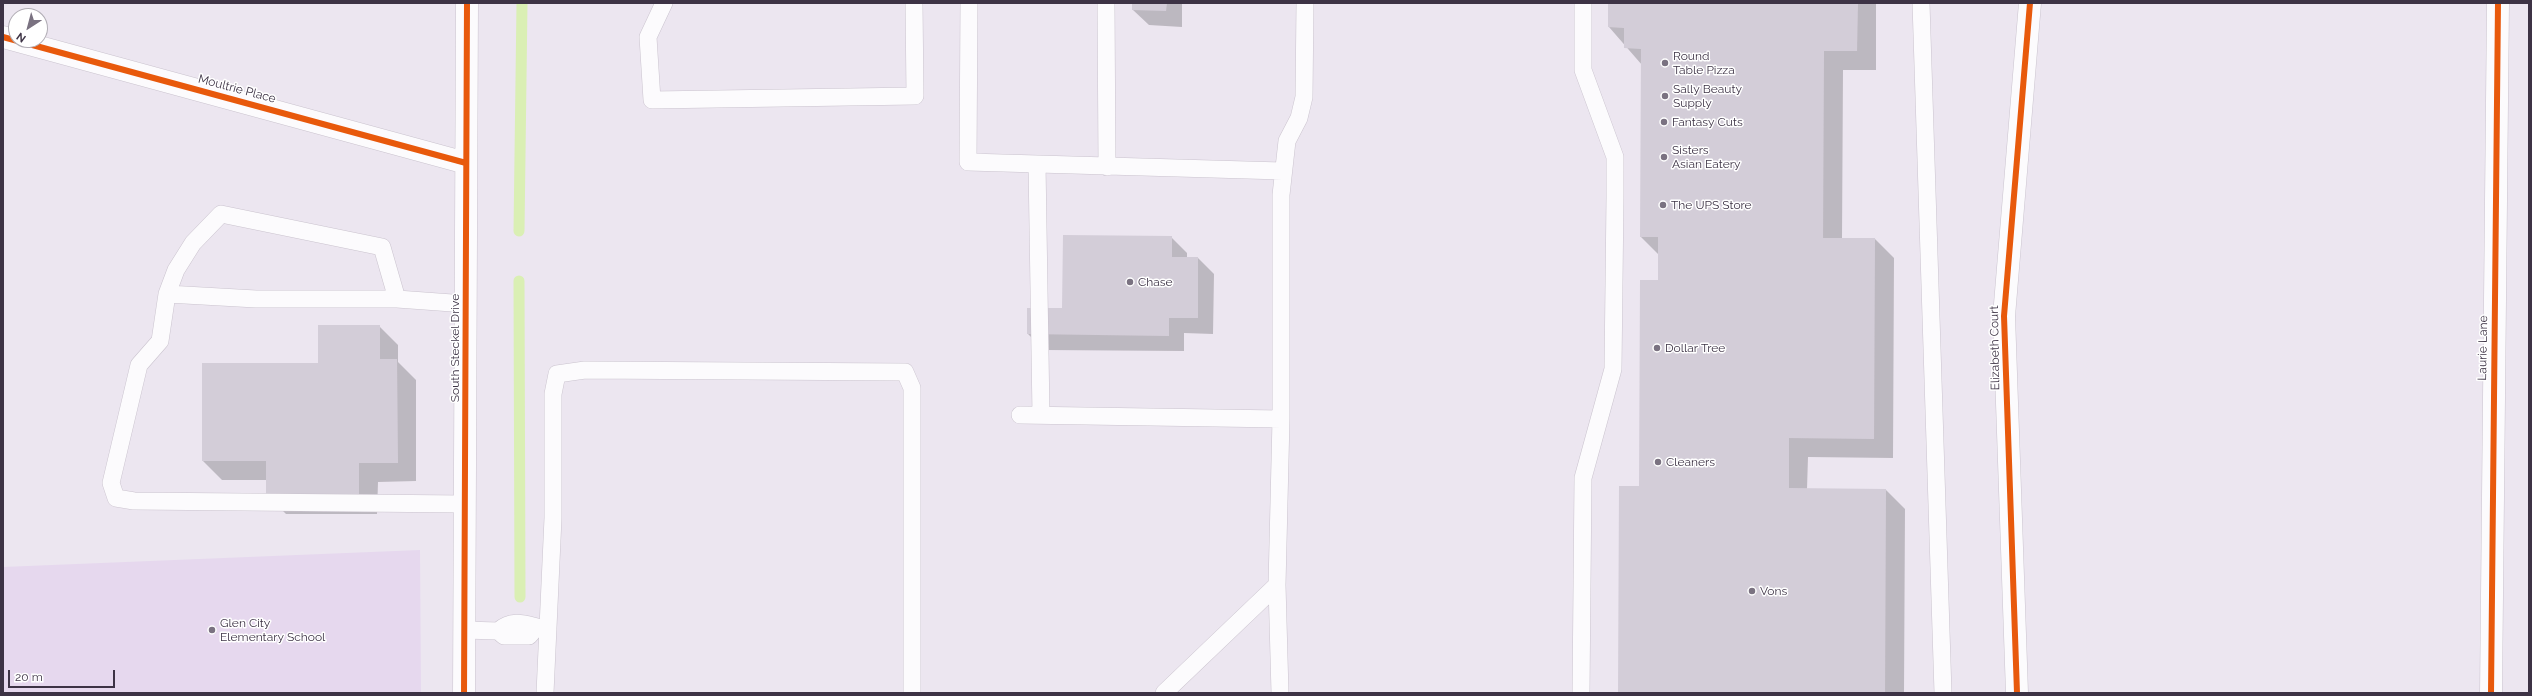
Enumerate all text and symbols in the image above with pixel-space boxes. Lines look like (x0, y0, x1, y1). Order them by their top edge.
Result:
north arrow (8, 8, 48, 48)
text: N (14, 30, 28, 45)
place label: Round Table Pizza (1673, 49, 1735, 77)
marker: Round Table Pizza (1660, 58, 1670, 68)
street label: Moultrie Place (197, 72, 277, 106)
place label: Sally Beauty Supply (1673, 82, 1742, 110)
marker: Sally Beauty Supply (1660, 91, 1670, 101)
place label: Fantasy Cuts (1672, 115, 1743, 129)
marker: Fantasy Cuts (1659, 117, 1669, 127)
place label: Sisters Asian Eatery (1672, 143, 1740, 171)
marker: Sisters Asian Eatery (1659, 152, 1669, 162)
place label: The UPS Store (1671, 198, 1752, 212)
marker: The UPS Store (1658, 200, 1668, 210)
place label: Chase (1138, 275, 1173, 289)
marker: Chase (1125, 277, 1135, 287)
street label: South Steckel Drive (448, 294, 462, 402)
street label: Elizabeth Court (1987, 305, 2003, 391)
street label: Laurie Lane (2475, 315, 2491, 381)
place label: Dollar Tree (1665, 341, 1725, 355)
marker: Dollar Tree (1652, 343, 1662, 353)
place label: Cleaners (1666, 455, 1715, 469)
marker: Cleaners (1653, 457, 1663, 467)
place label: Vons (1760, 584, 1787, 598)
marker: Vons (1747, 586, 1757, 596)
place label: Glen City Elementary School (220, 616, 325, 644)
marker: Glen City Elementary School (207, 625, 217, 635)
scale bar (10, 662, 117, 688)
text: 20 m (15, 670, 43, 684)

